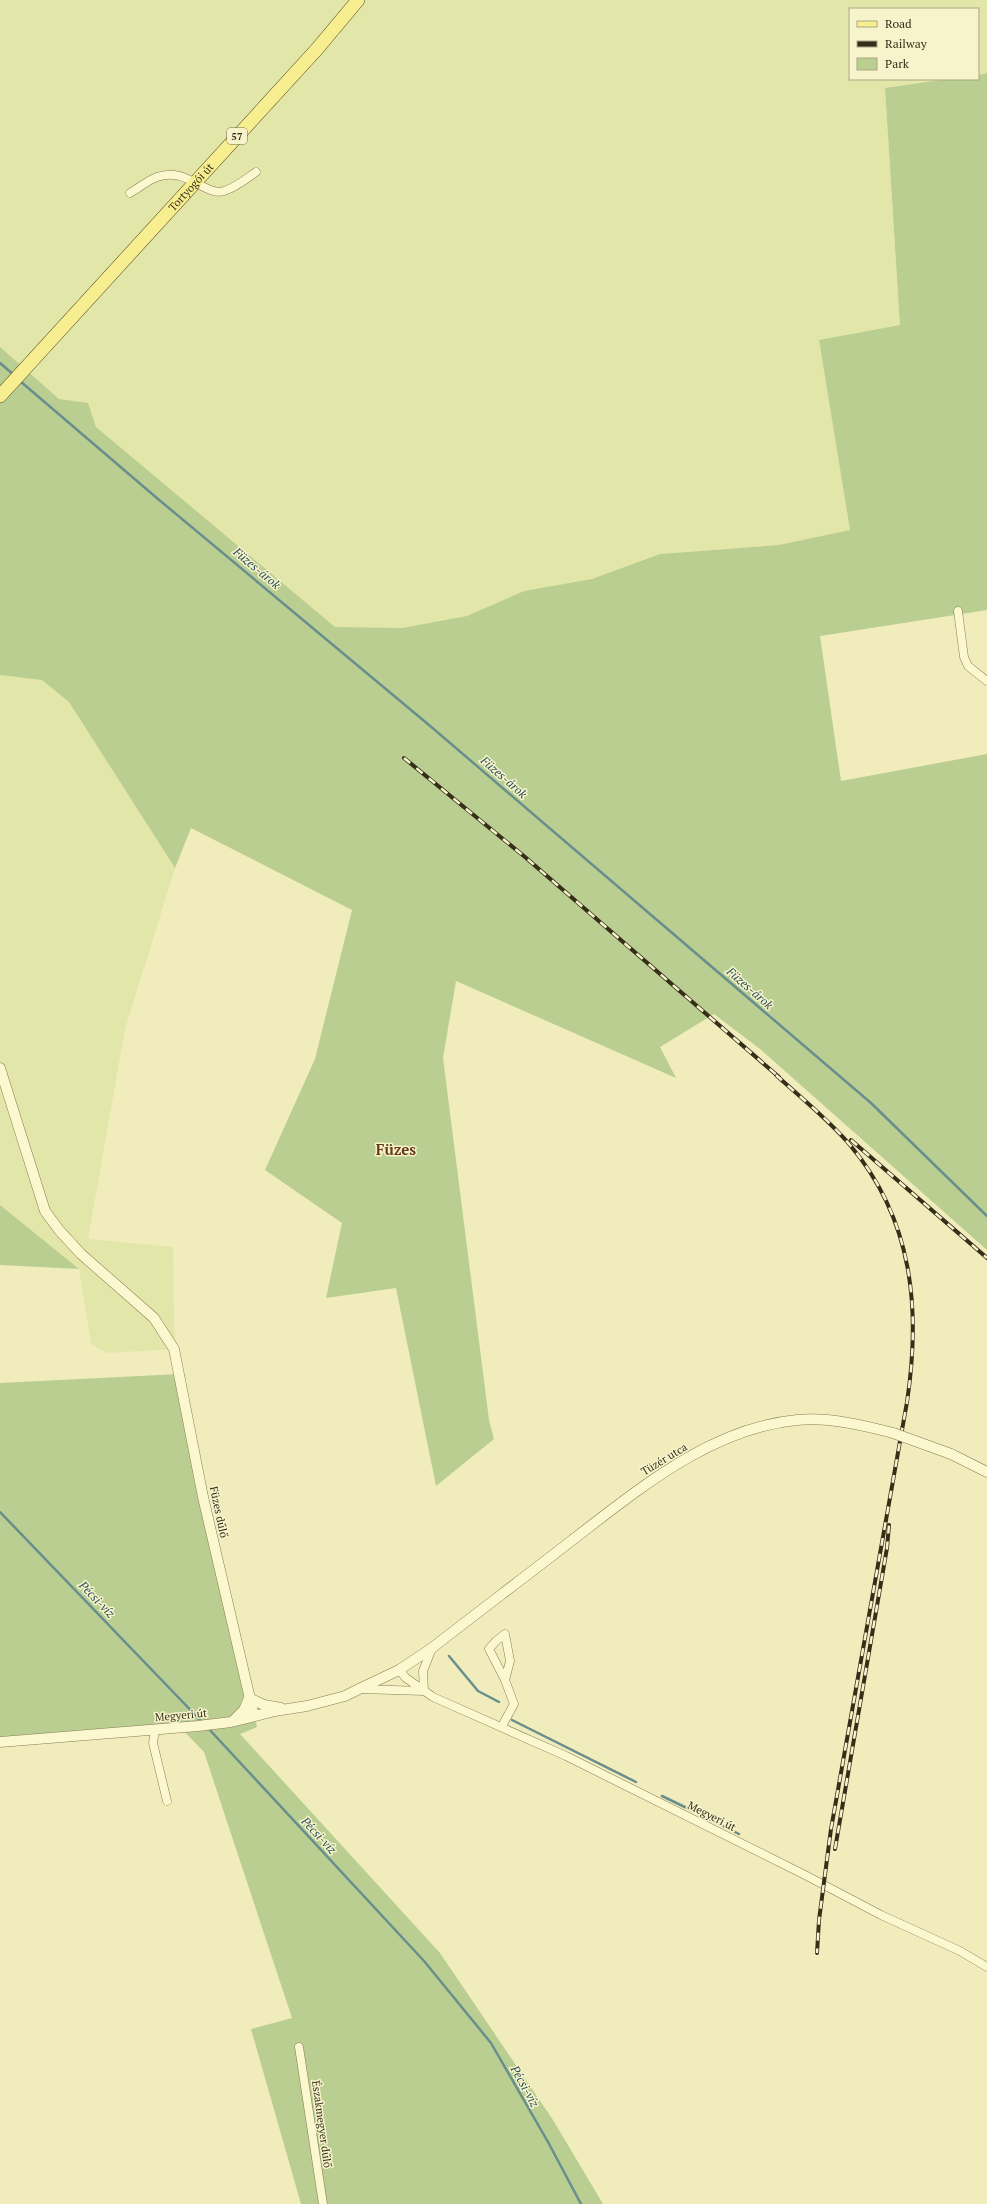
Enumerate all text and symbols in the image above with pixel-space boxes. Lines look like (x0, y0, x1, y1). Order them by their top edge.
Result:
legend (849, 8, 979, 80)
text: Road (885, 16, 912, 31)
text: Railway (885, 36, 928, 51)
text: Park (885, 56, 910, 71)
road number: 57 (227, 128, 247, 144)
street label: Tortyogói út (165, 160, 216, 214)
water label: Füzes-árok (230, 543, 284, 592)
water label: Füzes-árok (477, 752, 530, 801)
water label: Füzes-árok (723, 963, 776, 1012)
district label: Füzes (376, 1139, 416, 1159)
street label: Tüzér utca (638, 1440, 690, 1478)
street label: Füzes dűlő (207, 1485, 231, 1539)
water label: Pécsi-víz (75, 1577, 118, 1621)
street label: Megyeri út (154, 1706, 208, 1724)
street label: Megyeri út (685, 1798, 739, 1834)
water label: Pécsi-víz (298, 1813, 340, 1857)
water label: Pécsi-víz (507, 2062, 543, 2110)
street label: Északmegyer dűlő (309, 2079, 335, 2169)

